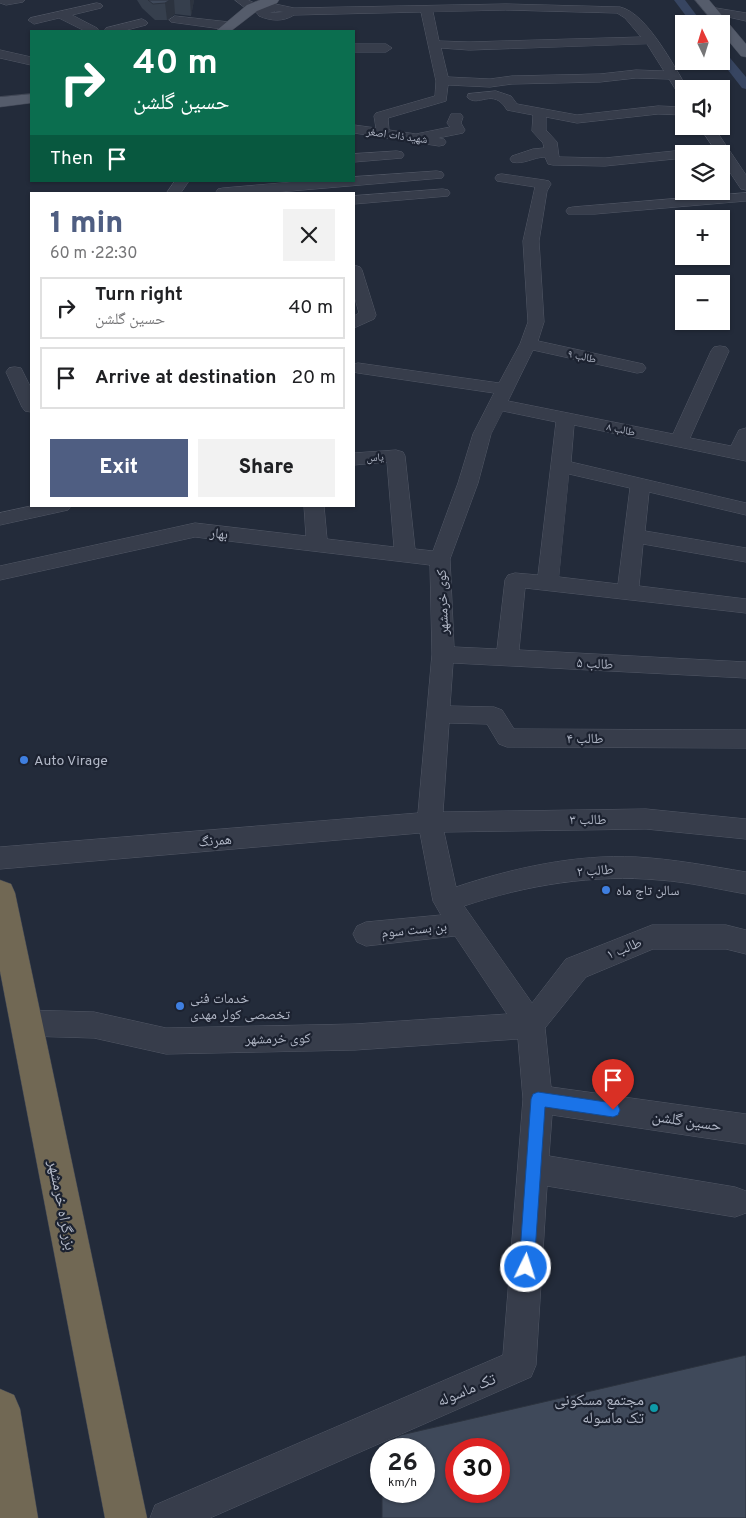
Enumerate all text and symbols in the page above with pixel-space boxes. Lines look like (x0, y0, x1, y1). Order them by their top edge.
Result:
north arrow (675, 15, 730, 70)
map controls (675, 15, 730, 330)
text: 40 m (133, 42, 218, 86)
icon: right (50, 50, 115, 115)
button: sound (675, 80, 730, 135)
text: حسین گلشن (133, 90, 230, 117)
street label: شهید ذات اصغر (364, 125, 428, 147)
icon: arrive (103, 145, 131, 173)
button: layers (675, 145, 730, 200)
text: Then (50, 147, 93, 171)
text: 1 min (50, 206, 123, 243)
button: close (283, 209, 335, 261)
button: + (675, 210, 730, 265)
text: 60 m · 22:30 (50, 244, 138, 264)
button: − (675, 275, 730, 330)
text: Turn right (95, 283, 183, 307)
icon: right (52, 294, 80, 322)
text: 40 m (288, 296, 333, 320)
text: حسین گلشن (95, 310, 165, 330)
street label: طالب ۹ (566, 347, 597, 367)
icon: arrive (52, 364, 80, 392)
text: Arrive at destination (95, 366, 276, 390)
text: 20 m (291, 366, 336, 390)
street label: طالب ۸ (605, 420, 636, 440)
button: Exit (50, 439, 188, 497)
button: Share (198, 439, 335, 497)
street label: یاس (366, 450, 385, 466)
street label: بهار (208, 525, 229, 544)
street label: کوی خرمشهر (434, 569, 453, 636)
street label: طالب ۵ (576, 655, 614, 674)
street label: طالب ۴ (567, 731, 603, 748)
place label: Auto Virage (34, 753, 108, 770)
marker: Auto Virage (18, 754, 30, 766)
street label: طالب ۳ (570, 812, 606, 829)
street label: همرنگ (198, 832, 232, 851)
street label: طالب ۲ (576, 862, 614, 881)
place label: سالن تاج ماه (616, 883, 679, 900)
marker: سالن تاج ماه (600, 884, 612, 896)
street label: بن بست سوم (381, 919, 448, 942)
street label: طالب ۱ (604, 935, 645, 964)
place label: خدمات فنی تخصصی کولر مهدی (190, 991, 290, 1024)
marker: خدمات فنی تخصصی کولر مهدی (174, 1000, 186, 1012)
street label: کوی خرمشهر (244, 1030, 311, 1049)
pin (592, 1059, 634, 1110)
icon: arrive (599, 1066, 627, 1094)
street label: حسین گلشن (651, 1107, 723, 1137)
street label: بزرگراه خرمشهر (42, 1158, 80, 1252)
position arrow (499, 1240, 551, 1292)
street label: تک ماسوله (434, 1369, 499, 1412)
place label: مجتمع مسکونی تک ماسوله (554, 1391, 644, 1429)
marker: مجتمع مسکونی تک ماسوله (648, 1402, 660, 1414)
speed limit sign: 30 (445, 1438, 510, 1503)
text: 26 (387, 1448, 418, 1480)
text: km/h (388, 1475, 417, 1491)

